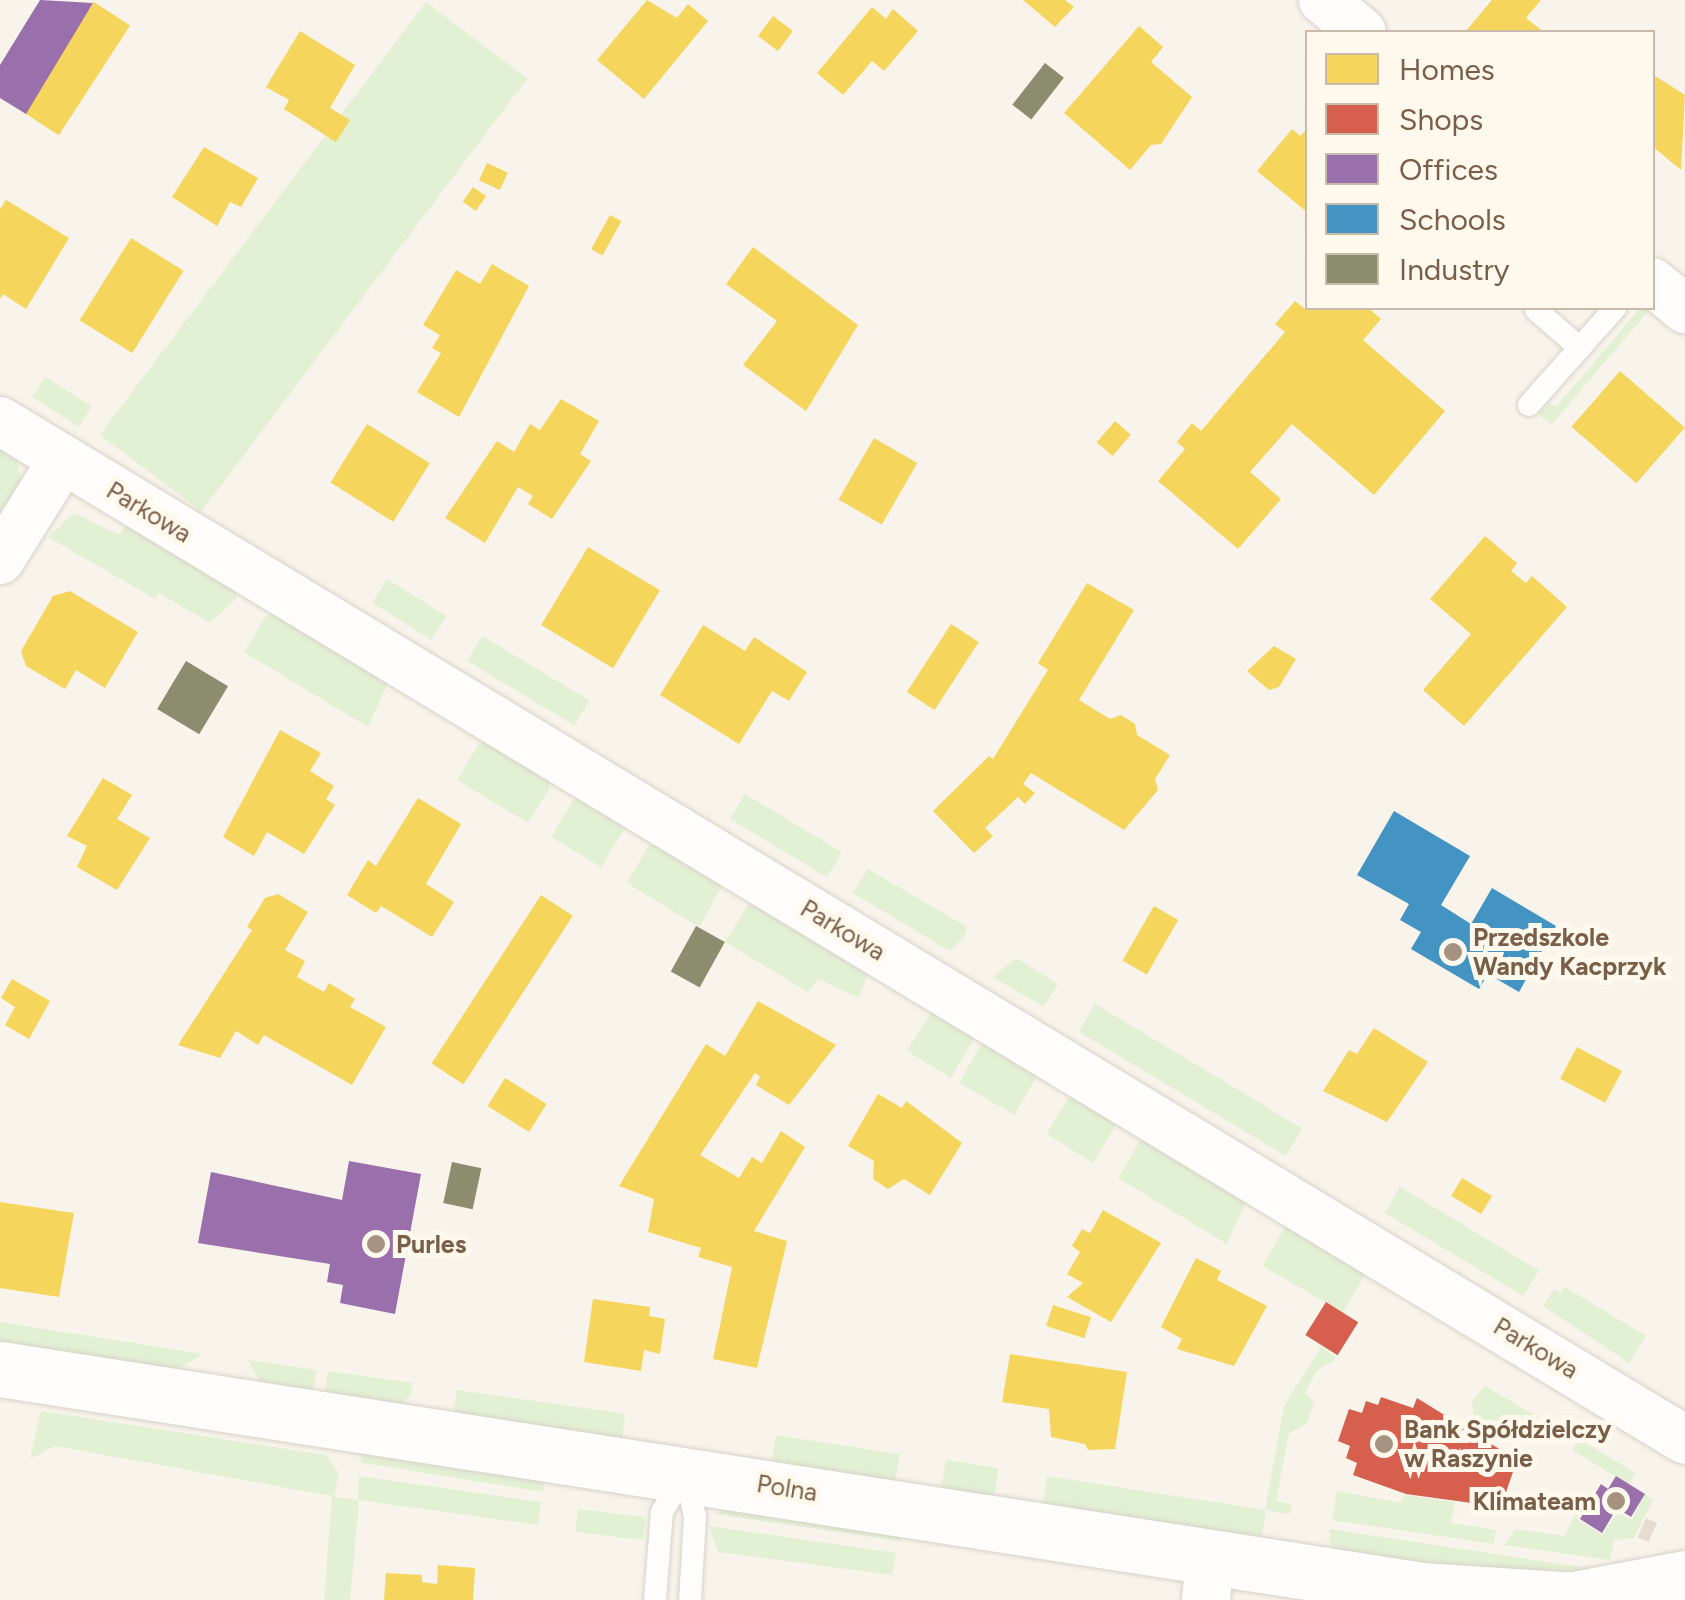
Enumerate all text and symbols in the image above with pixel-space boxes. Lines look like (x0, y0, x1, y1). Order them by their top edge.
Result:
legend (1305, 30, 1655, 310)
text: Homes (1399, 51, 1495, 88)
text: Shops (1399, 101, 1483, 138)
text: Offices (1399, 151, 1498, 188)
text: Schools (1399, 201, 1506, 238)
text: Industry (1399, 251, 1509, 288)
street label: Parkowa (101, 475, 197, 549)
street label: Parkowa (795, 893, 891, 967)
place label: Przedszkole Wandy Kacprzyk (1473, 923, 1666, 982)
marker: Przedszkole Wandy Kacprzyk (1442, 941, 1464, 963)
place label: Purles (396, 1229, 466, 1259)
marker: Purles (365, 1233, 387, 1255)
street label: Parkowa (1488, 1311, 1584, 1385)
place label: Bank Spółdzielczy w Raszynie (1404, 1415, 1611, 1474)
marker: Bank Spółdzielczy w Raszynie (1373, 1433, 1395, 1455)
street label: Polna (755, 1468, 819, 1508)
place label: Klimateam (1473, 1486, 1596, 1516)
marker: Klimateam (1605, 1490, 1627, 1512)

